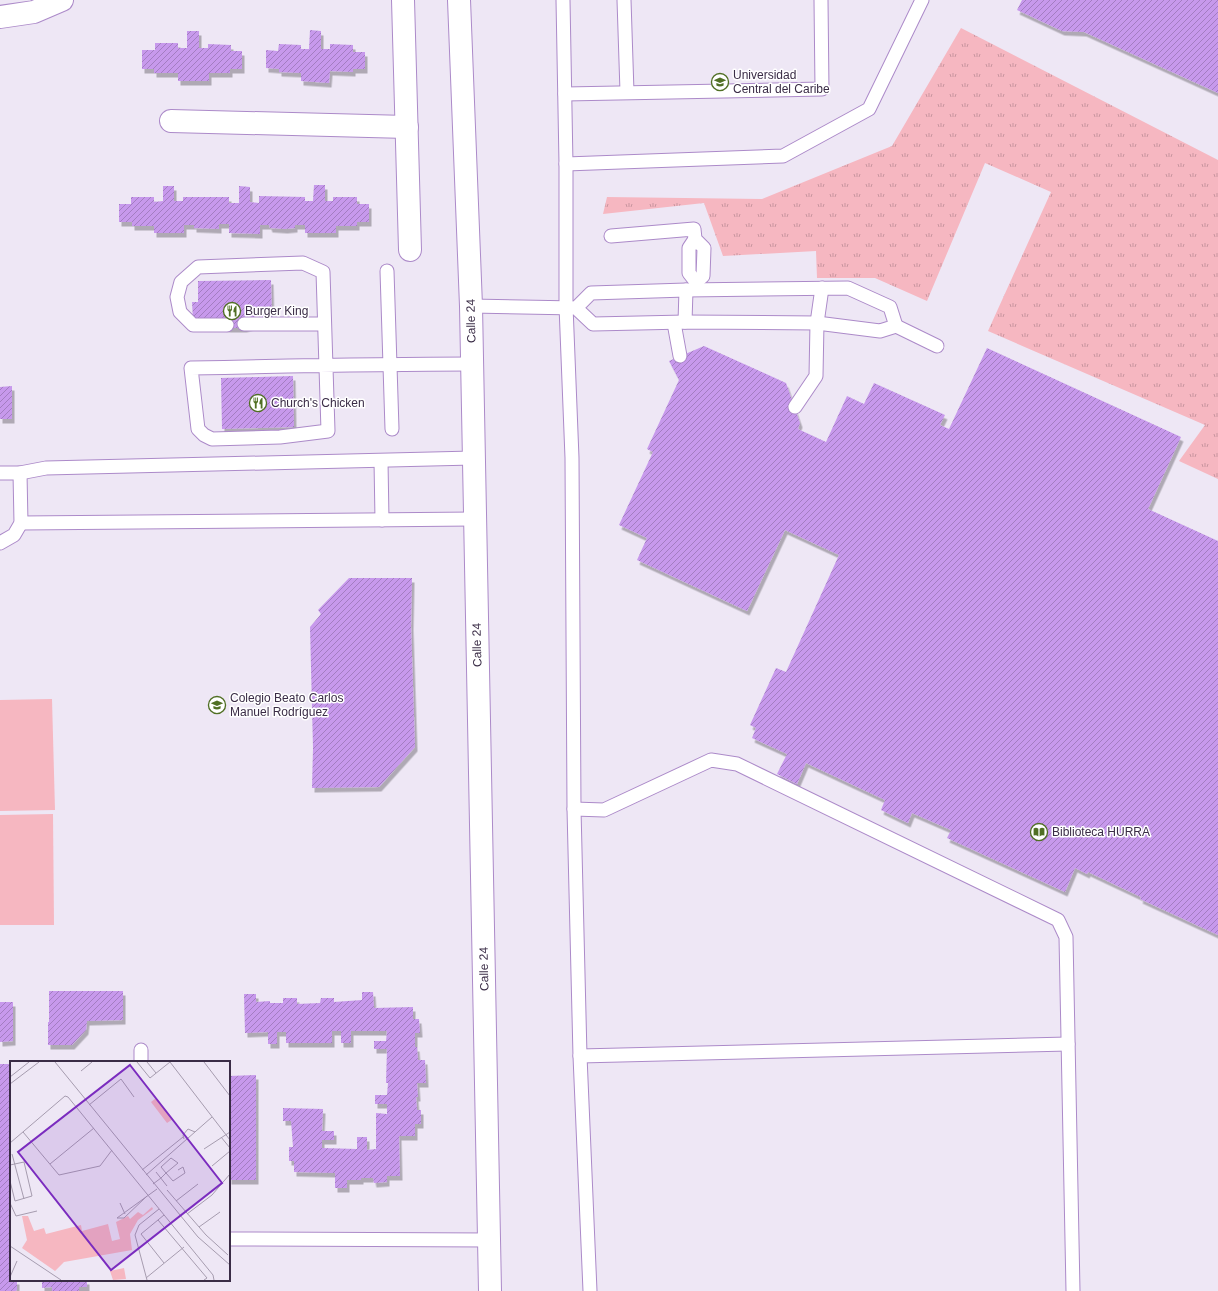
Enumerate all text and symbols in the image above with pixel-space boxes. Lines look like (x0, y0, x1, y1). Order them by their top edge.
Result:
place label: Universidad Central del Caribe (733, 68, 830, 96)
school or university icon: Universidad Central del Caribe (710, 72, 730, 92)
street label: Calle 24 (464, 299, 478, 343)
restaurant icon: Burger King (222, 301, 242, 321)
place label: Burger King (245, 304, 308, 318)
restaurant icon: Church's Chicken (248, 393, 268, 413)
place label: Church's Chicken (271, 396, 365, 410)
street label: Calle 24 (470, 623, 484, 667)
place label: Colegio Beato Carlos Manuel Rodríguez (230, 691, 343, 719)
school or university icon: Colegio Beato Carlos Manuel Rodríguez (207, 695, 227, 715)
library icon: Biblioteca HURRA (1029, 822, 1049, 842)
place label: Biblioteca HURRA (1052, 825, 1150, 839)
street label: Calle 24 (477, 947, 491, 991)
inset map (10, 1061, 230, 1281)

